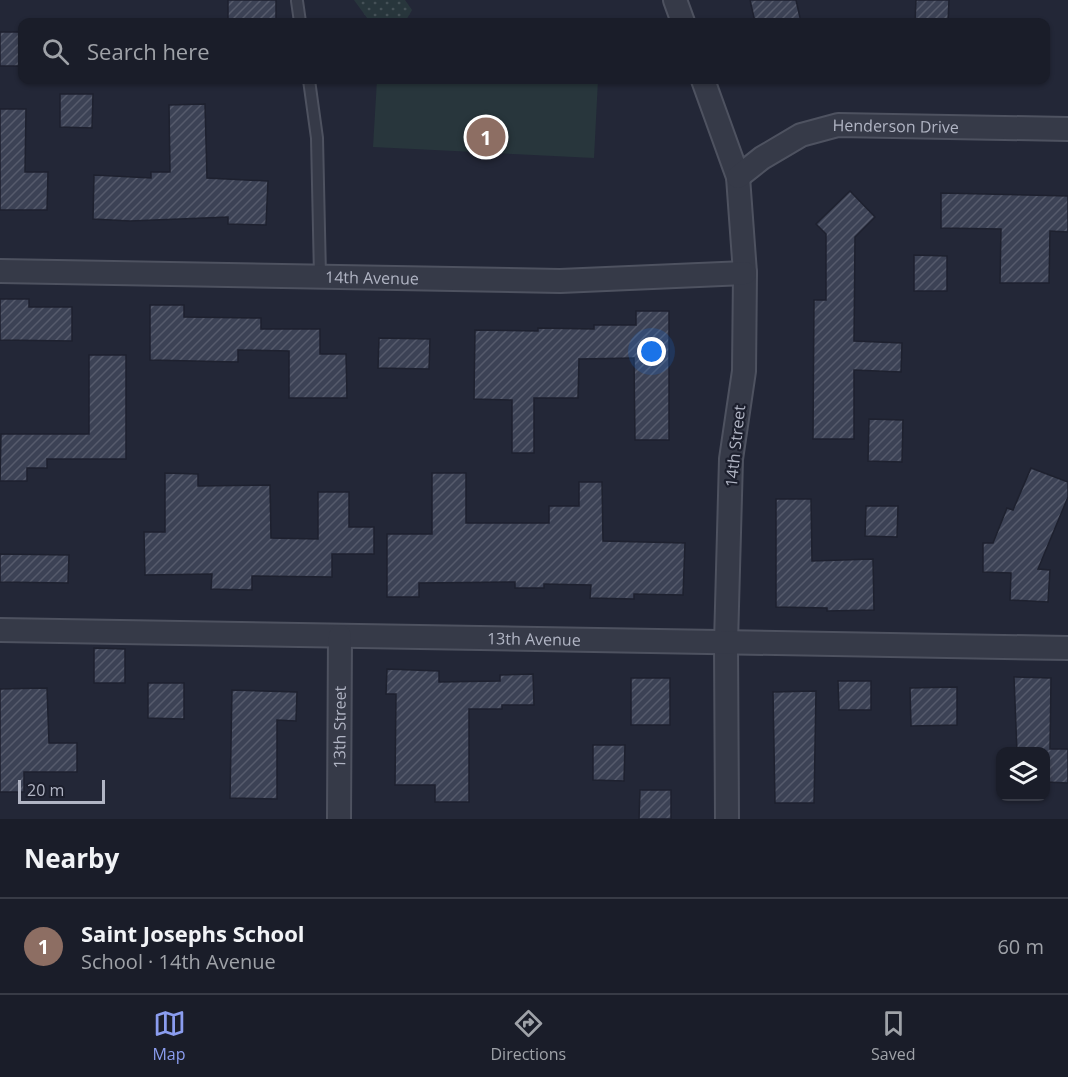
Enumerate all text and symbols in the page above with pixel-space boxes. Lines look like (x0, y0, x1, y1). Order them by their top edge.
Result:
search box (18, 18, 1050, 84)
icon: search (39, 35, 72, 68)
text: Search here (87, 36, 210, 66)
pin: 1 (466, 114, 506, 160)
street label: Henderson Drive (832, 114, 959, 138)
street label: 14th Avenue (325, 266, 419, 289)
your location (637, 337, 666, 366)
street label: 14th Street (720, 403, 750, 488)
street label: 13th Avenue (487, 627, 581, 651)
street label: 13th Street (328, 685, 351, 768)
map controls (996, 747, 1050, 801)
button: layers (996, 747, 1050, 801)
scale bar (18, 777, 105, 804)
text: 20 m (27, 779, 64, 801)
text: Nearby (24, 840, 119, 876)
text: Saint Josephs School (81, 918, 305, 948)
text: 1 (38, 933, 49, 960)
text: 60 m (997, 933, 1044, 960)
text: School · 14th Avenue (81, 948, 276, 975)
tab: Map (152, 1007, 186, 1065)
tab: Directions (490, 1007, 566, 1065)
tab: Saved (871, 1007, 916, 1065)

